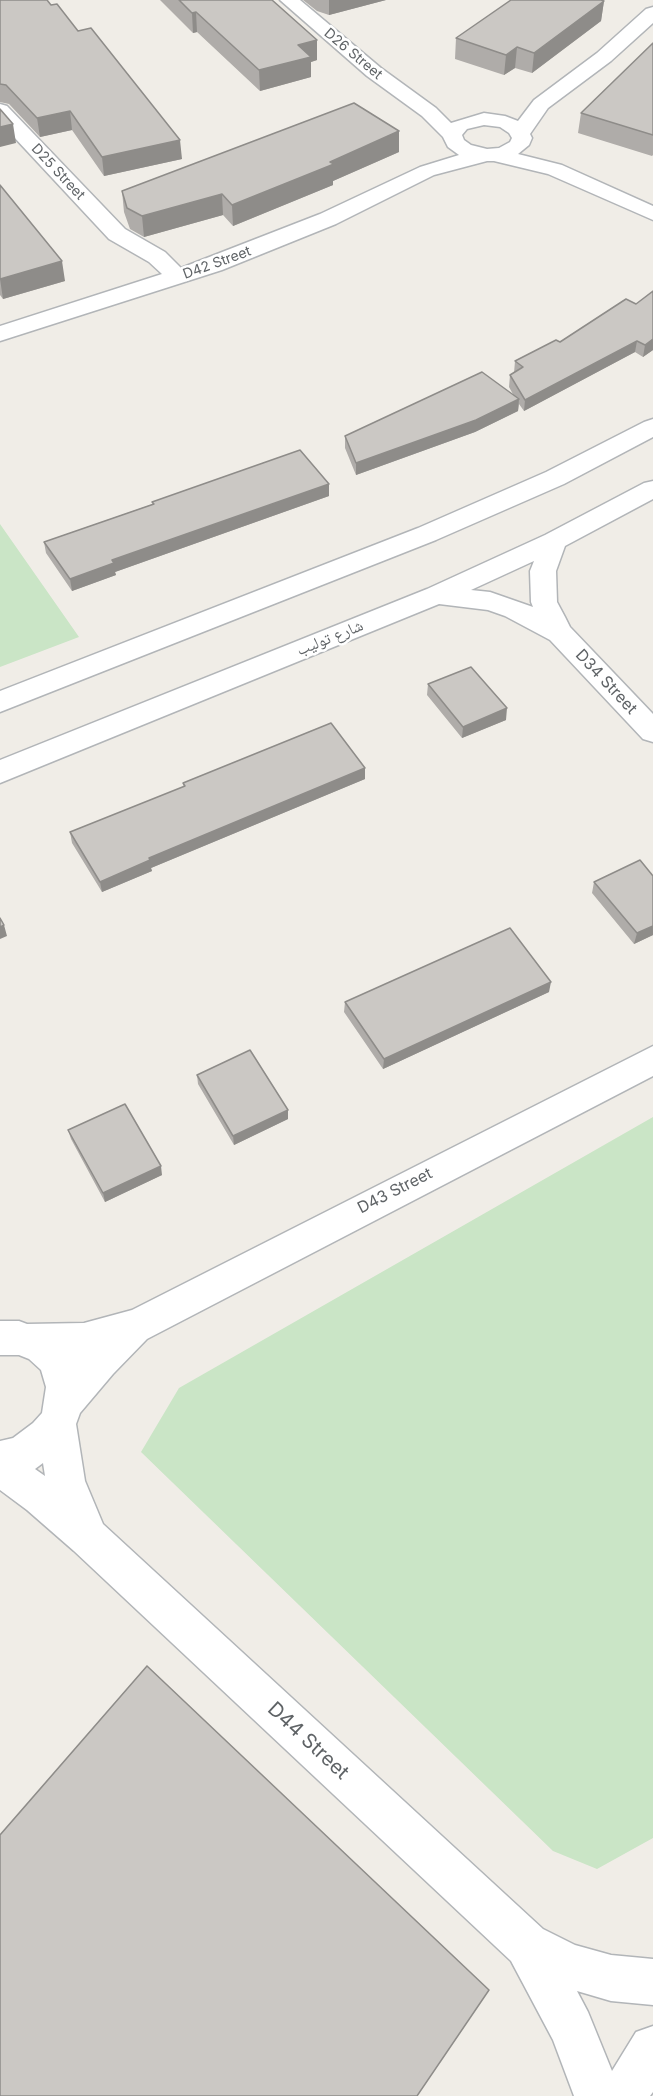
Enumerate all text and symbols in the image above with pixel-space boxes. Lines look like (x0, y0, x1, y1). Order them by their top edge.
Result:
street label: D26 Street (320, 25, 386, 83)
street label: D25 Street (28, 140, 88, 204)
street label: D42 Street (181, 243, 253, 283)
street label: شارع توليب (294, 616, 366, 660)
street label: D34 Street (571, 646, 641, 718)
street label: D43 Street (354, 1164, 436, 1218)
street label: D44 Street (262, 1697, 354, 1785)

